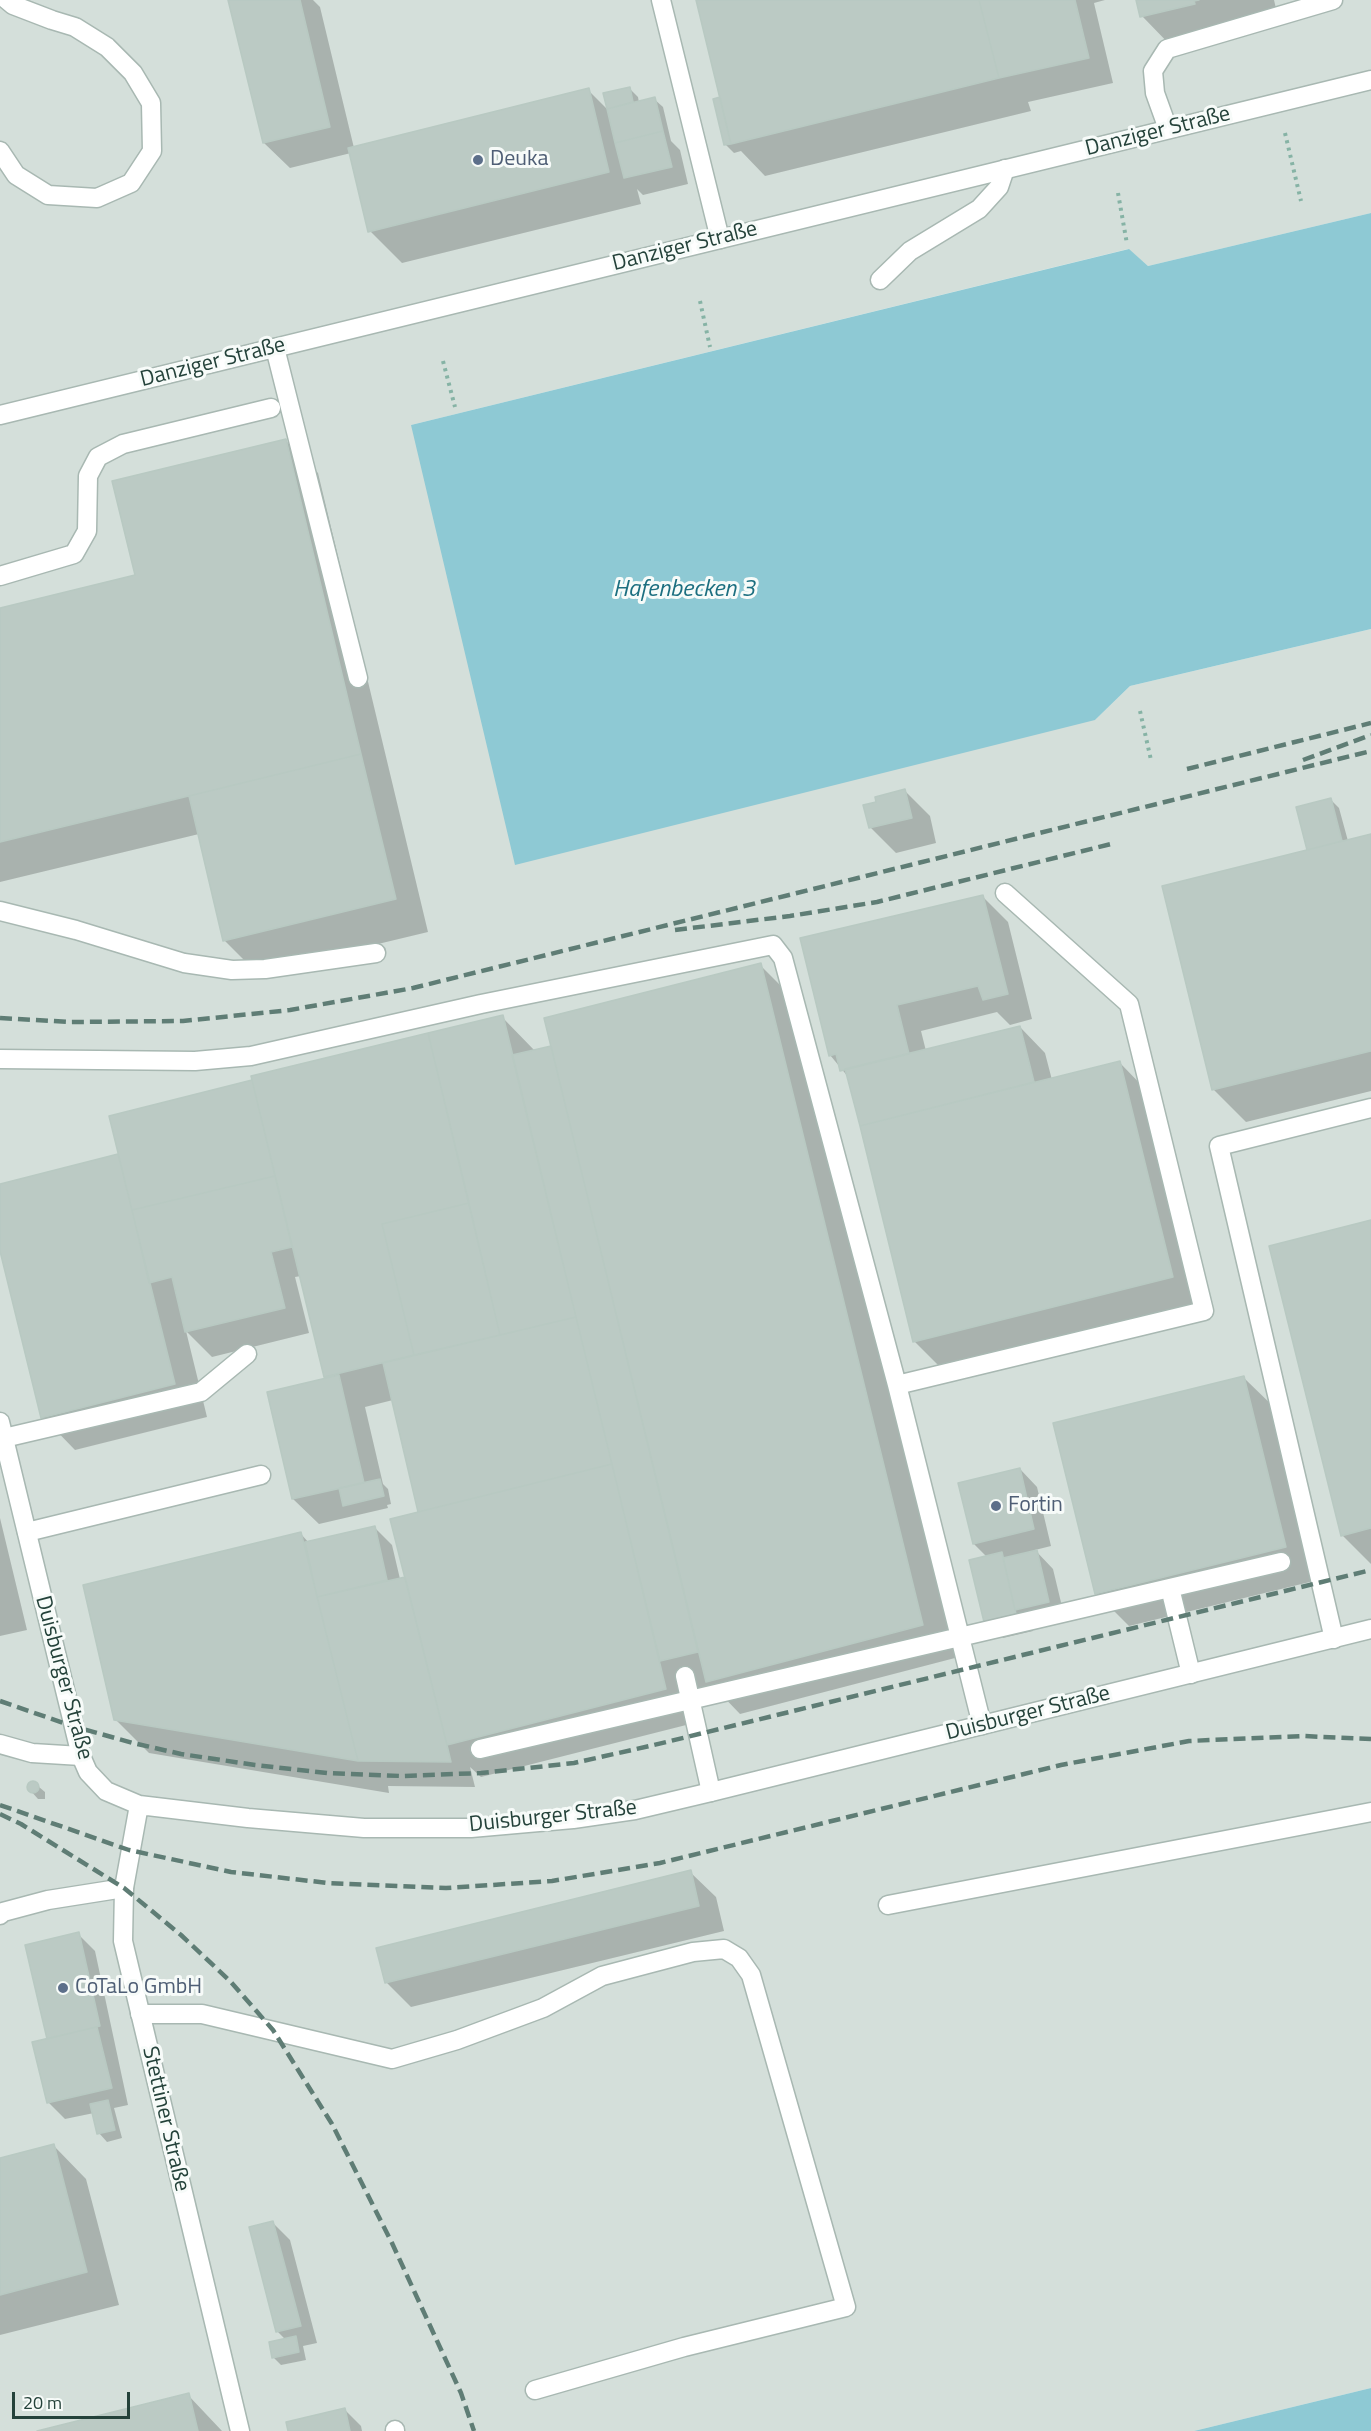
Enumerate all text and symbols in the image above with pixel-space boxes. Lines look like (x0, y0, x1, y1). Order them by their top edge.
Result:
street label: Danziger Straße (1083, 101, 1233, 163)
place label: Deuka (490, 147, 548, 173)
marker: Deuka (471, 153, 485, 167)
street label: Danziger Straße (610, 216, 760, 278)
street label: Danziger Straße (138, 332, 288, 394)
water label: Hafenbecken 3 (613, 576, 755, 604)
place label: Fortin (1008, 1493, 1063, 1519)
marker: Fortin (989, 1499, 1003, 1513)
street label: Duisburger Straße (28, 1593, 98, 1763)
street label: Duisburger Straße (943, 1681, 1113, 1747)
street label: Duisburger Straße (468, 1795, 638, 1839)
place label: CoTaLo GmbH (75, 1975, 202, 2001)
marker: CoTaLo GmbH (56, 1981, 70, 1995)
street label: Stettiner Straße (135, 2044, 195, 2194)
scale bar (15, 2380, 134, 2418)
text: 20 m (23, 2389, 62, 2416)

